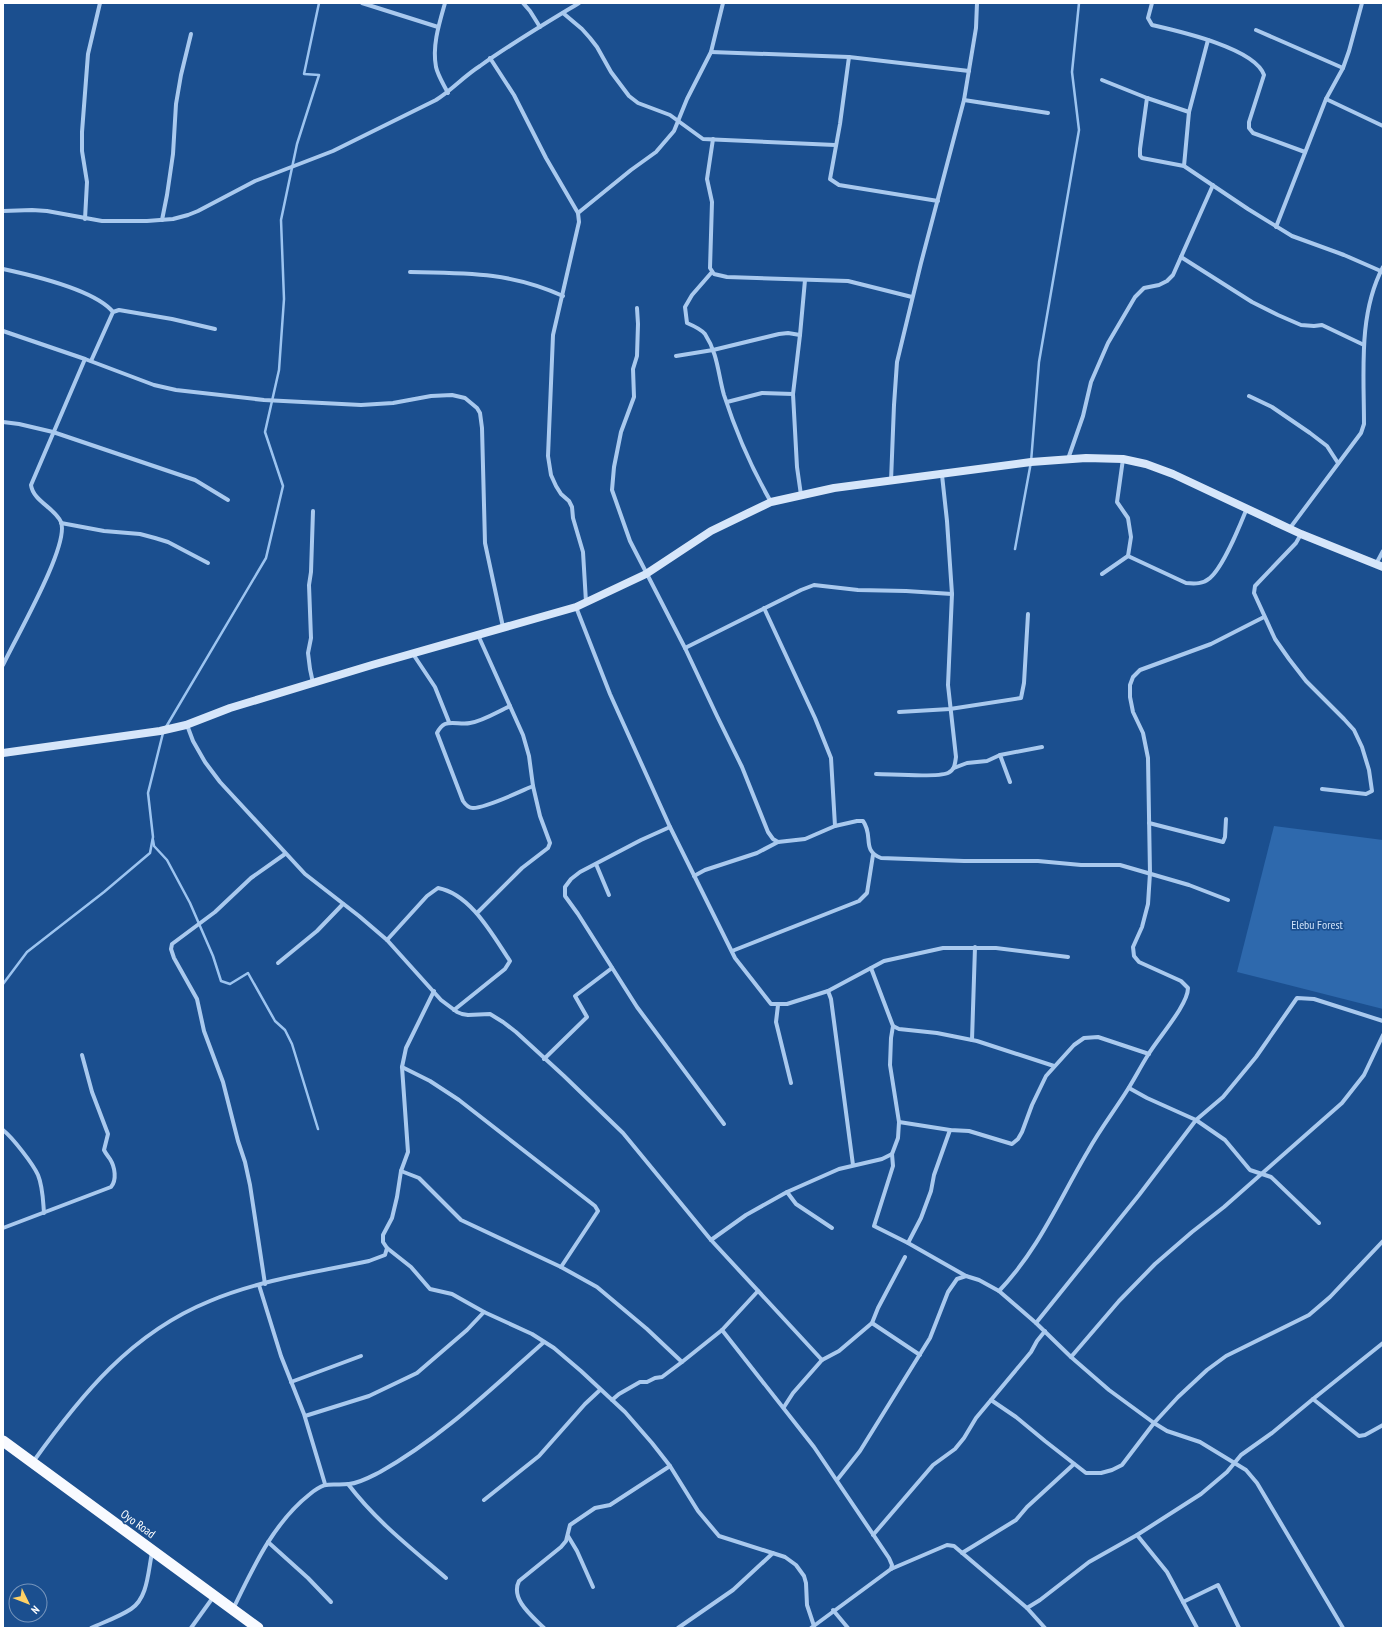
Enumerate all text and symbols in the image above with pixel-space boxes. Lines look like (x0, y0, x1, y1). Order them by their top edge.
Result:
park label: Elebu Forest (1291, 917, 1343, 932)
street label: Oyo Road (118, 1506, 159, 1541)
north arrow (8, 1583, 48, 1623)
text: N (28, 1603, 42, 1617)

